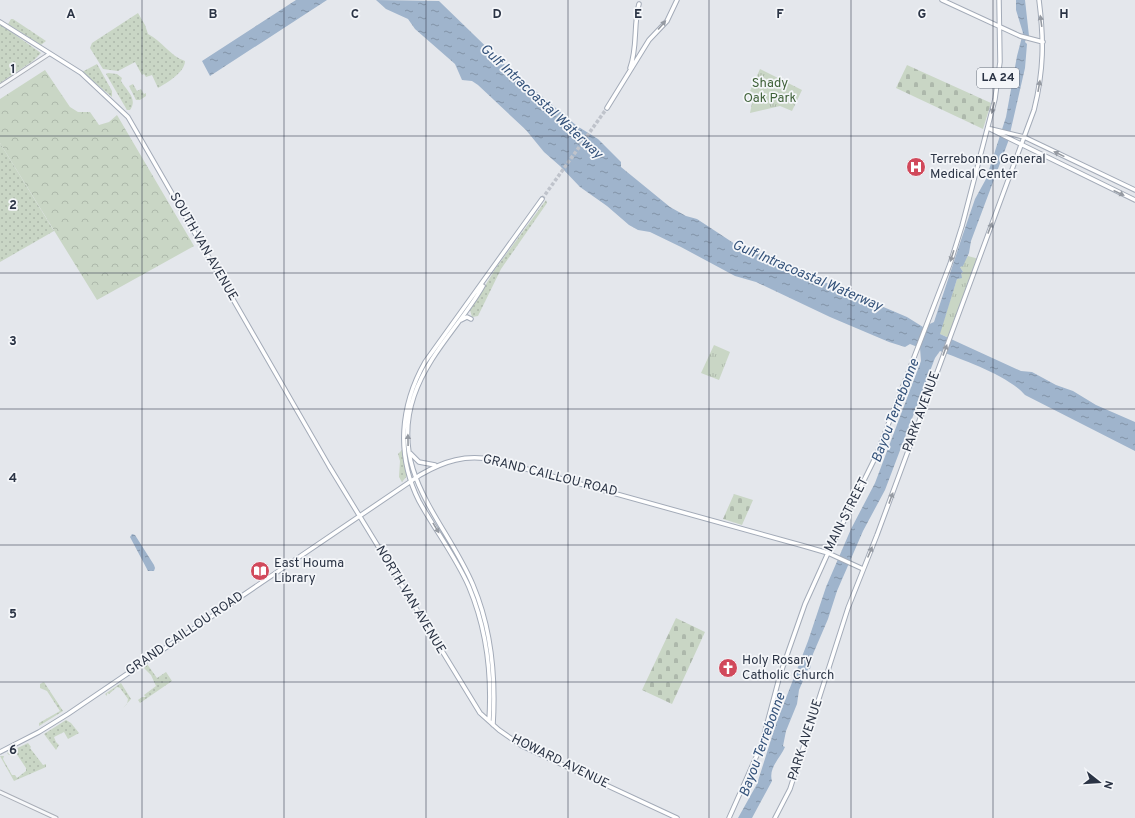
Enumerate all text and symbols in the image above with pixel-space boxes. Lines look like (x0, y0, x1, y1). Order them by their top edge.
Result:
text: A (66, 7, 76, 23)
text: B (209, 7, 218, 23)
text: C (351, 7, 359, 23)
text: D (492, 7, 502, 23)
text: E (634, 7, 642, 23)
text: F (776, 7, 784, 23)
text: G (918, 7, 927, 23)
text: H (1059, 7, 1069, 23)
one-way arrow (1038, 15, 1044, 27)
one-way arrow (658, 20, 667, 31)
water label: Gulf Intracoastal Waterway (476, 41, 606, 164)
text: 1 (10, 62, 16, 78)
road number: LA 24 (977, 68, 1019, 88)
park label: Shady Oak Park (744, 76, 797, 107)
one-way arrow (1036, 80, 1042, 92)
one-way arrow (990, 102, 996, 114)
one-way arrow (1053, 151, 1065, 157)
place label: Terrebonne General Medical Center (930, 152, 1046, 183)
hospital icon: Terrebonne General Medical Center (905, 156, 927, 178)
street label: SOUTH VAN AVENUE (165, 190, 241, 304)
one-way arrow (1113, 190, 1125, 196)
text: 2 (9, 198, 17, 214)
one-way arrow (988, 222, 994, 234)
water label: Gulf Intracoastal Waterway (730, 237, 885, 316)
one-way arrow (949, 250, 955, 262)
text: 3 (9, 334, 17, 350)
one-way arrow (942, 344, 948, 356)
water label: Bayou Terrebonne (868, 356, 924, 465)
street label: PARK AVENUE (900, 369, 944, 455)
one-way arrow (405, 433, 411, 446)
street label: GRAND CAILLOU ROAD (481, 452, 619, 500)
text: 4 (9, 471, 17, 487)
street label: MAIN STREET (821, 475, 873, 555)
one-way arrow (888, 492, 894, 504)
one-way arrow (432, 522, 439, 534)
street label: NORTH VAN AVENUE (371, 543, 449, 657)
one-way arrow (868, 545, 874, 557)
place label: East Houma Library (274, 556, 344, 587)
library icon: East Houma Library (249, 560, 271, 582)
street label: GRAND CAILLOU ROAD (123, 589, 247, 679)
text: 5 (9, 607, 17, 623)
place label: Holy Rosary Catholic Church (742, 653, 834, 684)
church icon: Holy Rosary Catholic Church (717, 657, 739, 679)
water label: Bayou Terrebonne (736, 690, 790, 799)
street label: PARK AVENUE (785, 697, 827, 783)
street label: HOWARD AVENUE (509, 731, 611, 793)
text: 6 (9, 743, 17, 759)
north arrow (1079, 762, 1119, 802)
text: N (1100, 779, 1115, 790)

